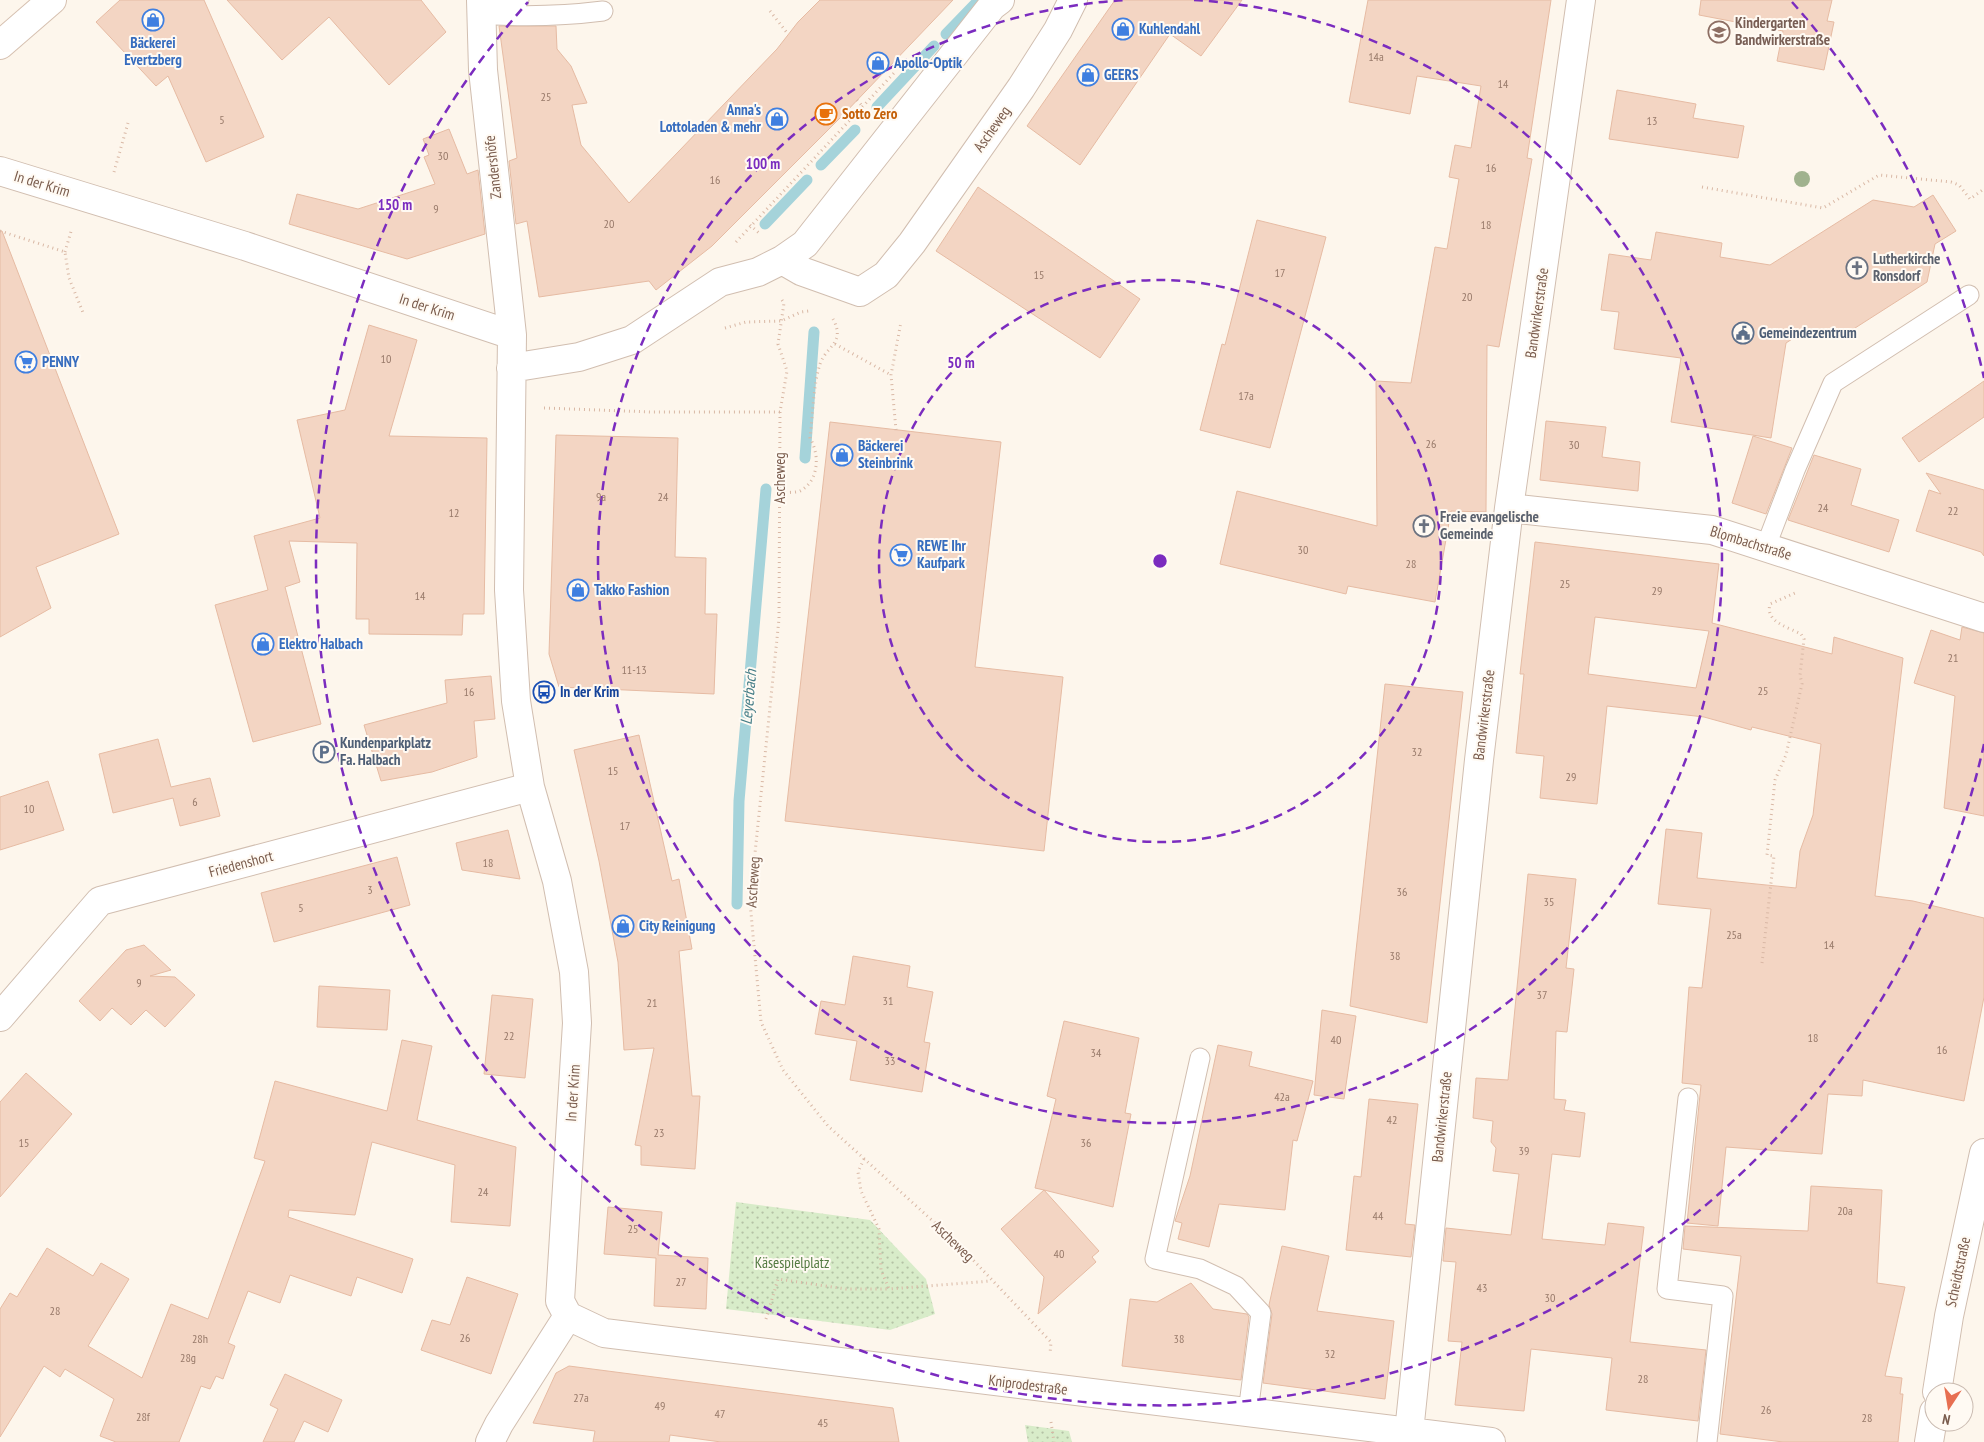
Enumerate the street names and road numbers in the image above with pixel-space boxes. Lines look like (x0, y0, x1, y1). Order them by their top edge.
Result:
street label: Ascheweg (969, 102, 1014, 155)
street label: Zandershöfe (480, 134, 505, 200)
street label: In der Krim (12, 166, 72, 201)
street label: Bandwirkerstraße (1521, 266, 1552, 359)
street label: In der Krim (397, 289, 457, 324)
street label: Ascheweg (770, 452, 789, 504)
street label: Blombachstraße (1708, 521, 1794, 564)
street label: Bandwirkerstraße (1469, 669, 1498, 761)
street label: Friedenshort (207, 846, 275, 881)
street label: Ascheweg (741, 856, 764, 908)
street label: In der Krim (561, 1064, 584, 1122)
street label: Bandwirkerstraße (1427, 1071, 1456, 1163)
street label: Ascheweg (928, 1216, 978, 1265)
street label: Scheidtstraße (1941, 1235, 1974, 1309)
street label: Kniprodestraße (987, 1370, 1069, 1399)

